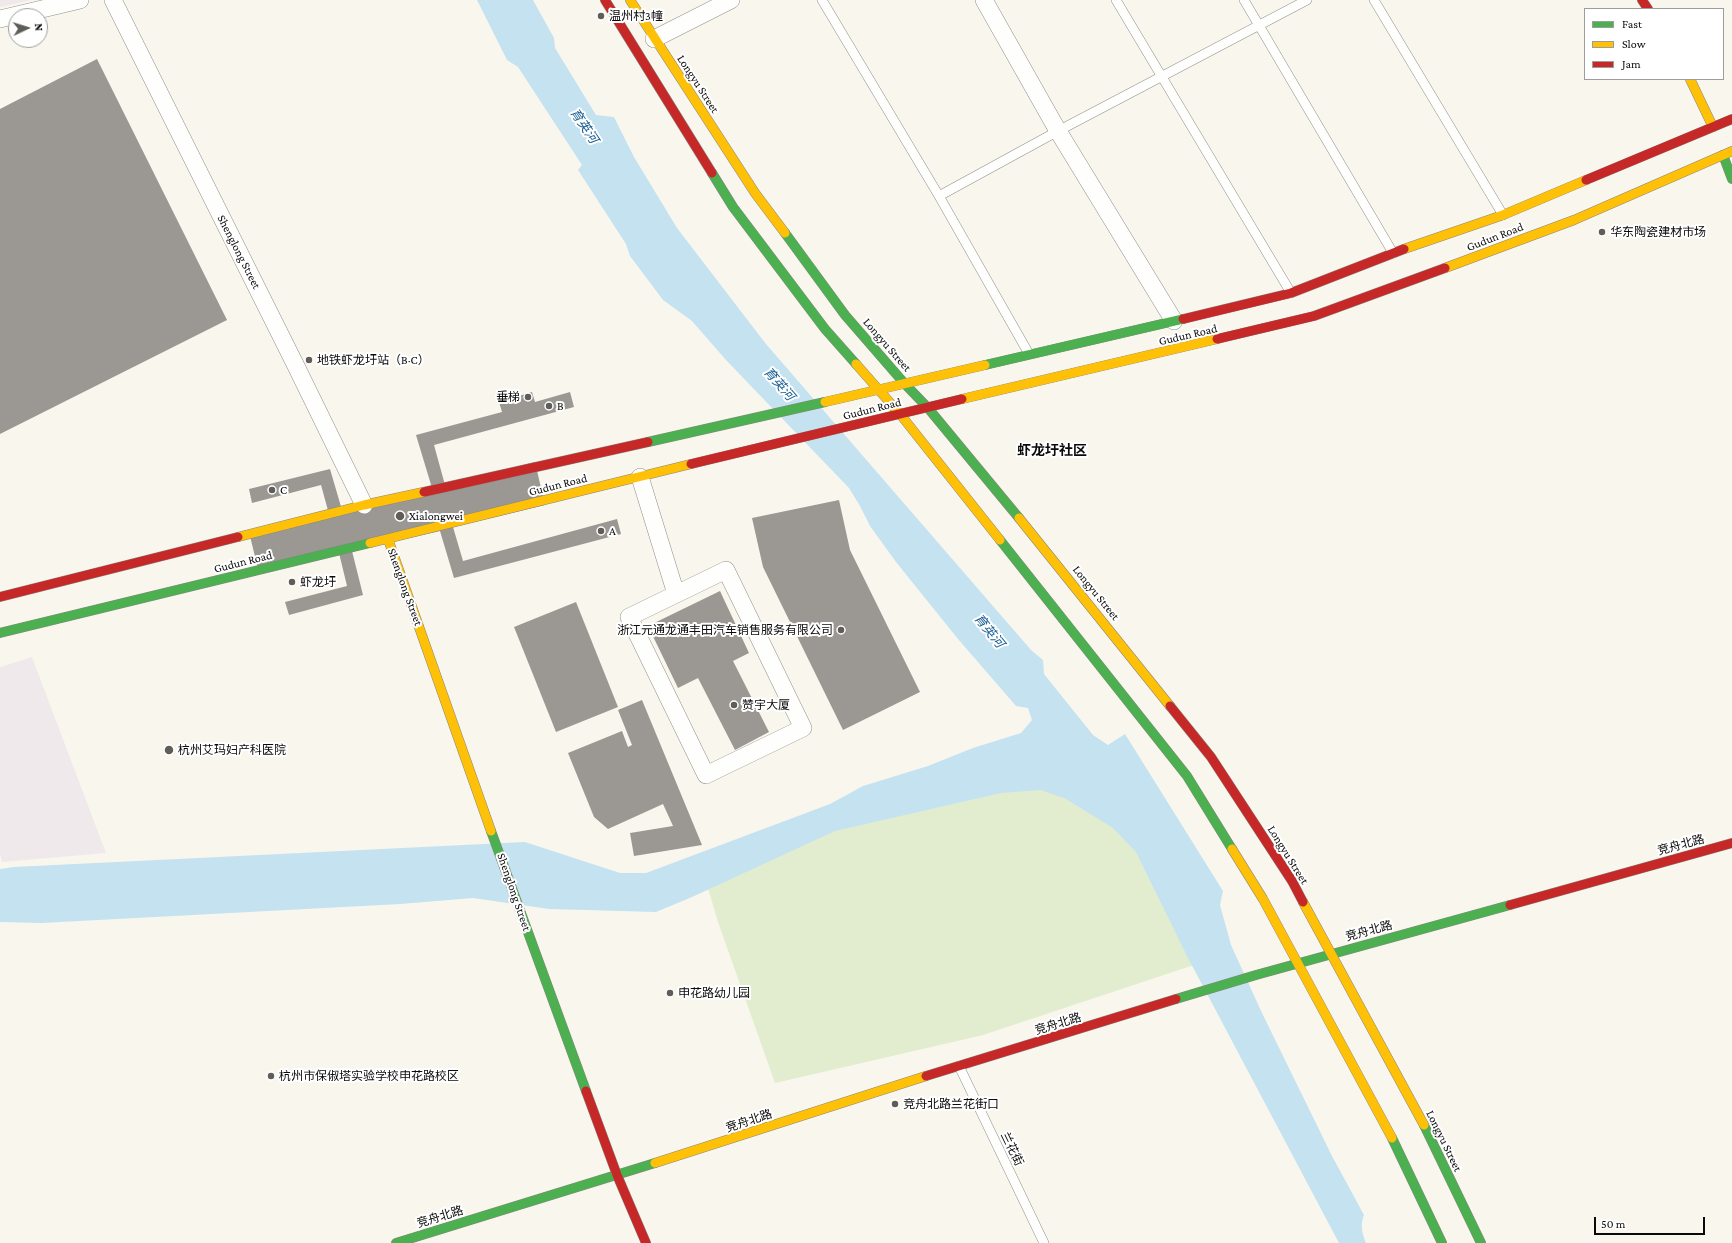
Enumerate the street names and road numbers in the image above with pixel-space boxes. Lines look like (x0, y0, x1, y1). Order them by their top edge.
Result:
street label: Longyu Street (674, 52, 722, 116)
street label: Shenglong Street (214, 213, 264, 291)
street label: Gudun Road (1465, 220, 1525, 254)
street label: Longyu Street (860, 315, 914, 375)
street label: Gudun Road (1157, 321, 1219, 349)
street label: Gudun Road (841, 395, 903, 423)
street label: Gudun Road (527, 471, 589, 499)
street label: Shenglong Street (384, 546, 426, 628)
street label: Gudun Road (212, 548, 274, 576)
street label: Longyu Street (1069, 563, 1123, 623)
street label: Longyu Street (1264, 823, 1312, 887)
street label: 竞舟北路 (1656, 832, 1706, 858)
street label: Shenglong Street (494, 851, 534, 933)
street label: 竞舟北路 (1344, 918, 1394, 944)
street label: 竞舟北路 (1033, 1010, 1083, 1038)
street label: 竞舟北路 (724, 1107, 774, 1135)
street label: Longyu Street (1423, 1108, 1465, 1174)
street label: 兰花街 (998, 1130, 1026, 1168)
street label: 竞舟北路 (415, 1203, 465, 1231)

